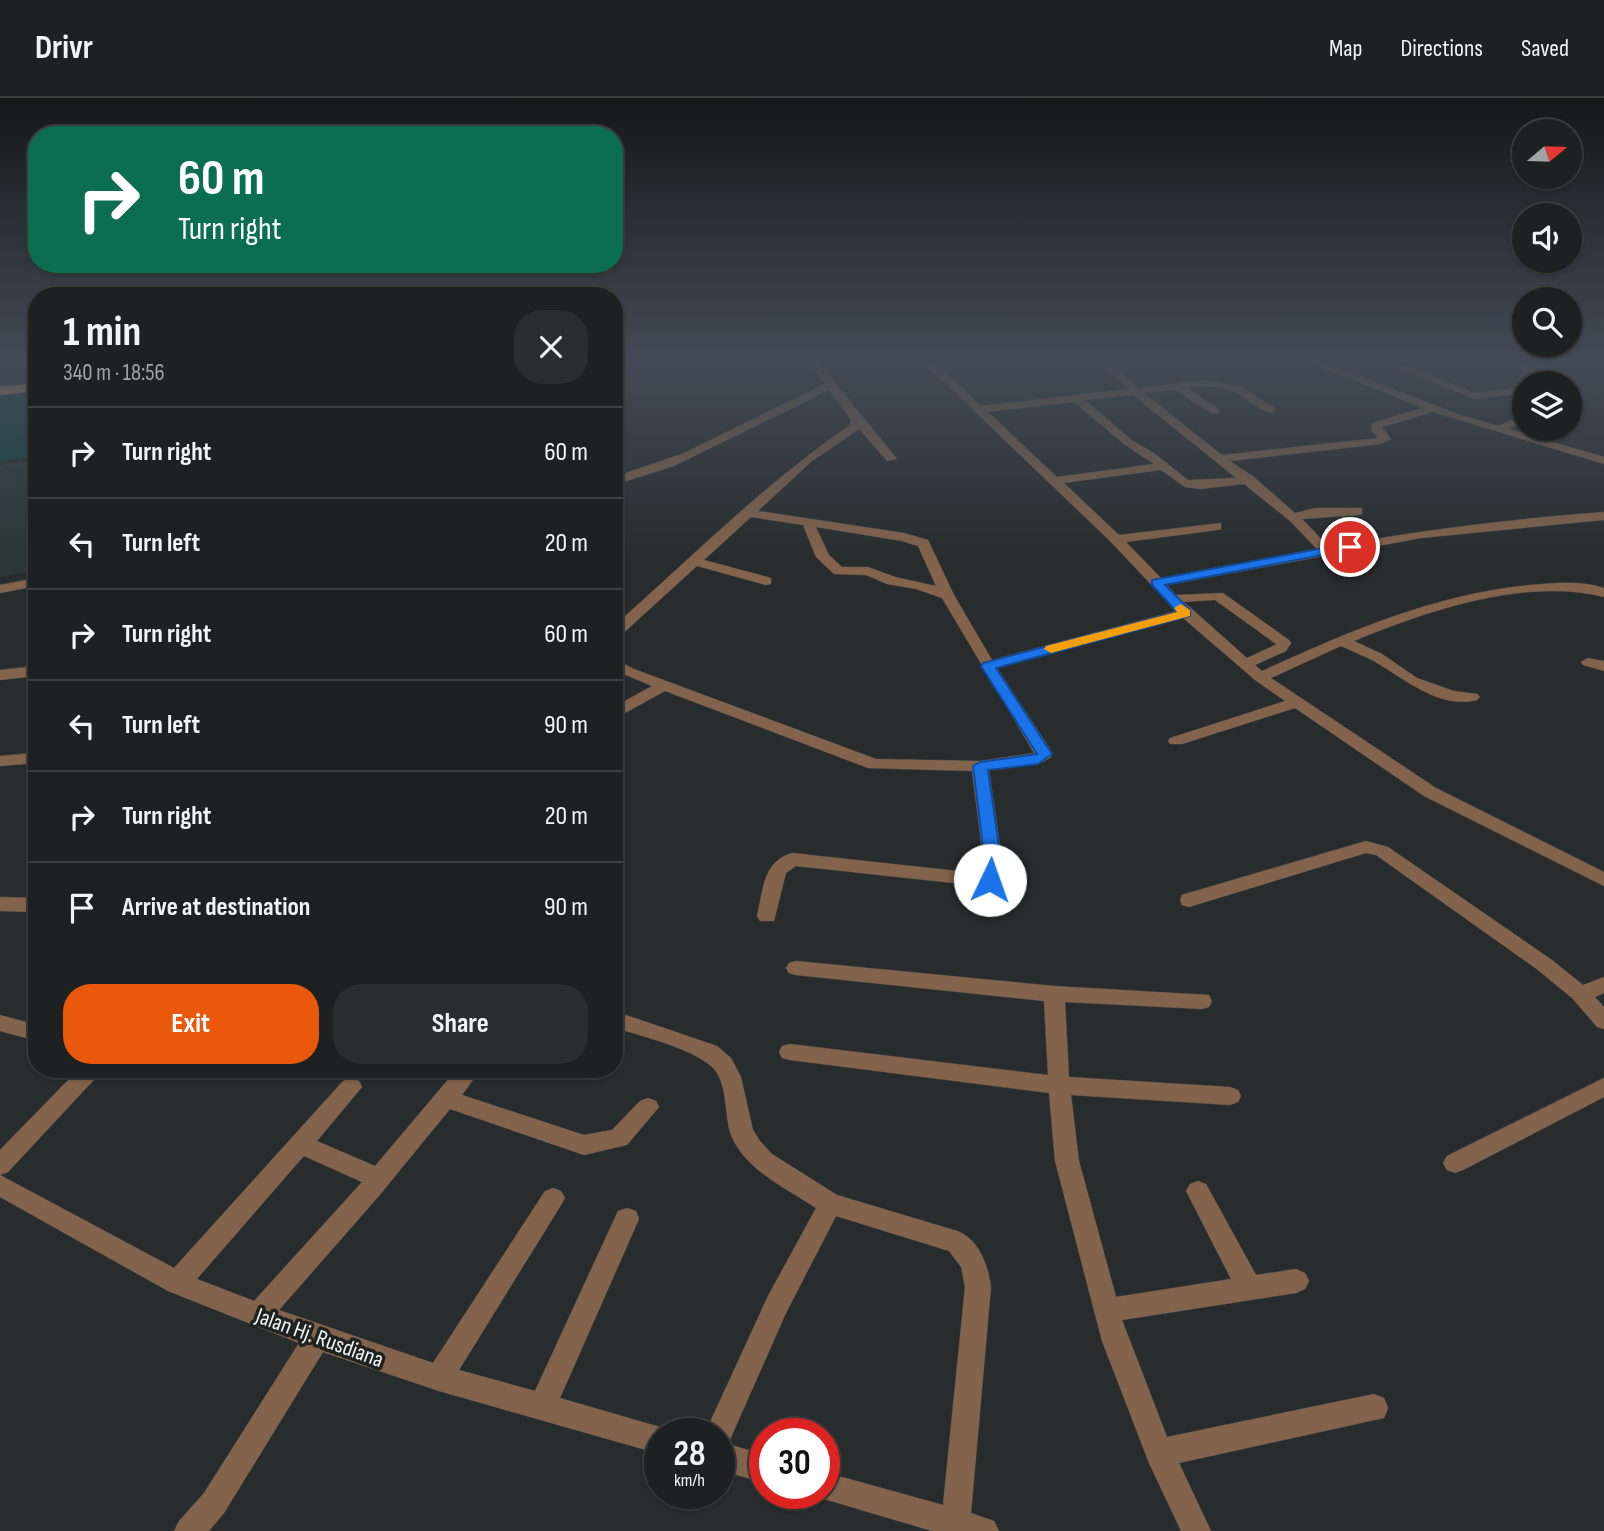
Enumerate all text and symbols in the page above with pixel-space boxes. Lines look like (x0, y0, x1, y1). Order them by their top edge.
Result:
text: Drivr (35, 28, 93, 68)
text: Map (1329, 34, 1362, 63)
text: Directions (1400, 34, 1483, 63)
text: Saved (1521, 34, 1569, 63)
north arrow (1512, 119, 1582, 189)
map controls (1512, 119, 1582, 441)
text: 60 m (178, 150, 265, 209)
icon: right (63, 154, 154, 245)
button: sound (1512, 203, 1582, 273)
text: Turn right (178, 210, 282, 249)
button: search (1512, 287, 1582, 357)
text: 1 min (63, 307, 141, 358)
button: close (514, 310, 588, 384)
text: 340 m · 18:56 (63, 359, 165, 387)
button: layers (1512, 371, 1582, 441)
icon: right (63, 434, 101, 472)
text: Turn right (122, 437, 211, 468)
text: 60 m (544, 437, 588, 468)
pin (1320, 517, 1380, 577)
icon: left (63, 525, 101, 563)
text: Turn left (122, 528, 200, 559)
text: 20 m (545, 528, 588, 559)
icon: arrive (1331, 528, 1369, 566)
icon: right (63, 616, 101, 654)
text: Turn right (122, 619, 211, 650)
text: 60 m (544, 619, 588, 650)
icon: left (63, 707, 101, 745)
text: Turn left (122, 710, 200, 741)
text: 90 m (544, 710, 588, 741)
icon: right (63, 798, 101, 836)
text: Turn right (122, 801, 211, 832)
text: 20 m (545, 801, 588, 832)
position arrow (953, 843, 1027, 917)
icon: arrive (63, 889, 101, 927)
text: Arrive at destination (122, 892, 310, 923)
text: 90 m (544, 892, 588, 923)
button: Exit (63, 984, 319, 1064)
button: Share (333, 984, 588, 1064)
street label: Jalan Hj. Rusdiana (251, 1302, 387, 1374)
speed limit sign: 30 (749, 1418, 840, 1509)
text: 28 (674, 1433, 705, 1476)
text: km/h (674, 1470, 705, 1491)

